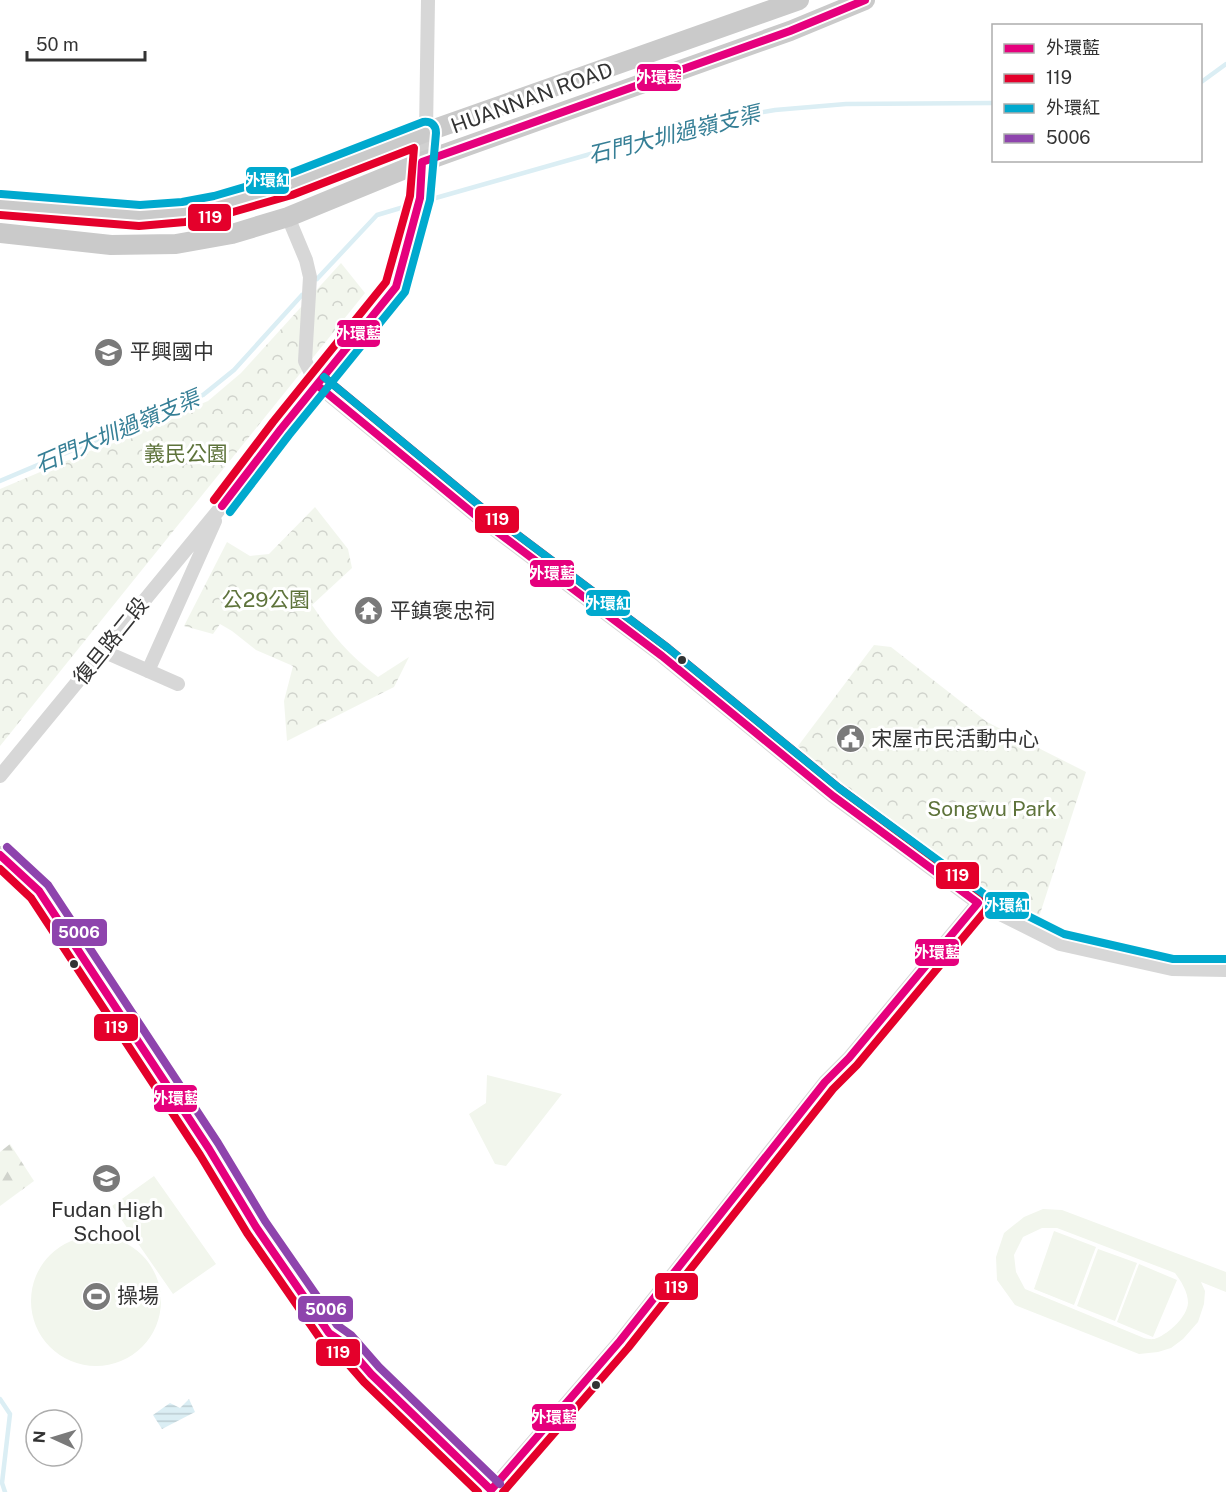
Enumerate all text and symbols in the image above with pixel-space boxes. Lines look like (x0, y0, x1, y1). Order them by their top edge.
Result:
scale bar (27, 24, 146, 62)
legend (992, 24, 1202, 162)
text: 50 m (36, 34, 79, 55)
text: 外環藍 (1046, 37, 1100, 58)
street label: HUANNAN ROAD (447, 57, 616, 138)
line badge: 外環藍 (636, 63, 682, 92)
text: 119 (1046, 67, 1072, 88)
text: 外環藍 (635, 68, 683, 87)
text: 外環紅 (1046, 97, 1100, 118)
water label: 石門大圳過嶺支渠 (585, 99, 765, 168)
text: 5006 (1046, 127, 1091, 148)
line badge: 外環紅 (245, 166, 290, 195)
text: 外環紅 (244, 171, 292, 190)
line badge: 119 (187, 203, 232, 232)
text: 119 (198, 208, 222, 227)
line badge: 外環藍 (336, 319, 381, 348)
text: 外環藍 (334, 324, 382, 343)
school or university icon: 平興國中 (93, 336, 125, 368)
place label: 平興國中 (130, 339, 214, 364)
water label: 石門大圳過嶺支渠 (31, 383, 206, 477)
park label: 義民公園 (144, 441, 228, 466)
line badge: 119 (474, 505, 520, 534)
text: 119 (485, 510, 509, 529)
line badge: 外環藍 (529, 559, 575, 588)
text: 外環藍 (528, 564, 576, 583)
park label: 公29公園 (222, 587, 310, 612)
line badge: 外環紅 (585, 589, 631, 617)
street label: 復旦路二段 (68, 592, 153, 689)
text: 外環紅 (584, 594, 632, 613)
temple icon: 平鎮褒忠祠 (353, 595, 385, 627)
place label: 平鎮褒忠祠 (390, 598, 495, 623)
unlabelled marker (676, 654, 688, 666)
public building icon: 宋屋市民活動中心 (834, 723, 866, 755)
place label: 宋屋市民活動中心 (871, 726, 1039, 751)
park label: Songwu Park (927, 796, 1057, 821)
line badge: 119 (935, 861, 980, 890)
text: 119 (945, 866, 969, 885)
line badge: 外環紅 (984, 891, 1030, 920)
text: 外環紅 (983, 896, 1031, 915)
line badge: 5006 (51, 918, 108, 947)
text: 5006 (58, 923, 100, 942)
line badge: 外環藍 (914, 938, 960, 967)
text: 外環藍 (913, 943, 961, 962)
unlabelled marker (68, 958, 80, 970)
line badge: 119 (93, 1013, 139, 1042)
text: 119 (104, 1018, 128, 1037)
line badge: 外環藍 (153, 1084, 198, 1113)
text: 外環藍 (152, 1089, 200, 1108)
school or university icon: Fudan High School (91, 1163, 123, 1195)
place label: Fudan High School (51, 1197, 163, 1246)
line badge: 119 (654, 1272, 699, 1301)
text: 119 (664, 1278, 688, 1297)
sports icon: 操場 (80, 1280, 112, 1312)
place label: 操場 (117, 1283, 159, 1308)
line badge: 5006 (297, 1295, 354, 1323)
text: 5006 (305, 1300, 347, 1319)
line badge: 119 (315, 1338, 361, 1367)
text: 119 (326, 1343, 350, 1362)
unlabelled marker (590, 1379, 602, 1391)
line badge: 外環藍 (531, 1403, 577, 1432)
north arrow (24, 1408, 84, 1468)
text: 外環藍 (530, 1408, 578, 1427)
text: N (30, 1430, 49, 1444)

